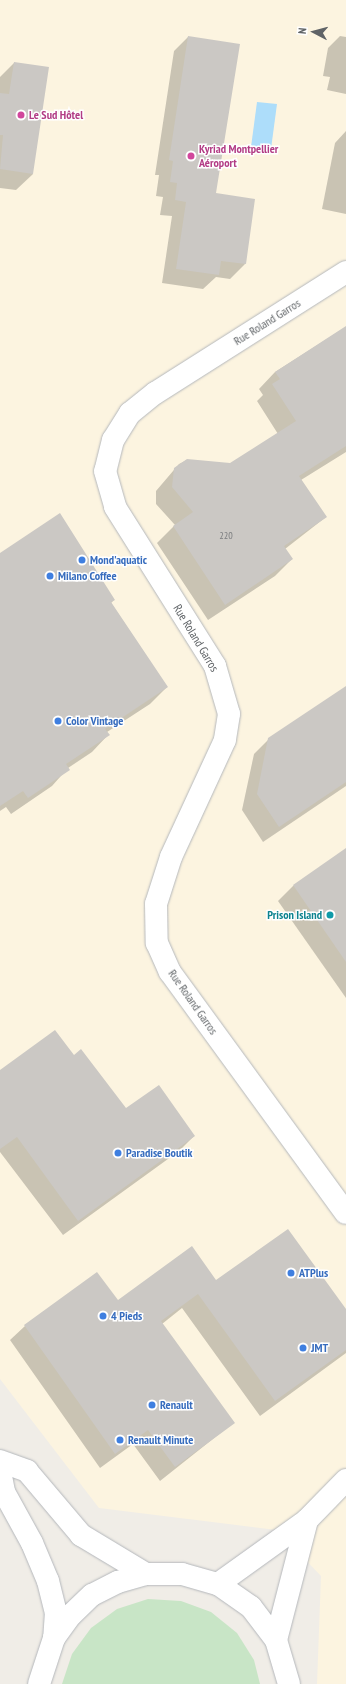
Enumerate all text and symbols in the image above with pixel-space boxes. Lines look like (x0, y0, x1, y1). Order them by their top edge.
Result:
north arrow (294, 12, 334, 52)
text: N (295, 27, 309, 34)
place label: Le Sud Hôtel (29, 108, 83, 122)
marker: Le Sud Hôtel (16, 110, 26, 120)
place label: Kyriad Montpellier Aéroport (199, 142, 278, 170)
marker: Kyriad Montpellier Aéroport (186, 151, 196, 161)
street label: Rue Roland Garros (231, 296, 303, 348)
house number: 220 (219, 530, 233, 542)
place label: Mond'aquatic (90, 553, 147, 567)
marker: Mond'aquatic (77, 555, 87, 565)
place label: Milano Coffee (58, 569, 117, 583)
marker: Milano Coffee (45, 571, 55, 581)
street label: Rue Roland Garros (170, 602, 222, 674)
place label: Color Vintage (66, 714, 124, 728)
marker: Color Vintage (53, 716, 63, 726)
place label: Prison Island (267, 908, 322, 922)
marker: Prison Island (325, 910, 335, 920)
street label: Rue Roland Garros (165, 967, 221, 1037)
place label: Paradise Boutik (126, 1146, 192, 1160)
marker: Paradise Boutik (113, 1148, 123, 1158)
place label: ATPlus (299, 1266, 328, 1280)
marker: ATPlus (286, 1268, 296, 1278)
place label: 4 Pieds (111, 1309, 142, 1323)
marker: 4 Pieds (98, 1311, 108, 1321)
place label: JMT (311, 1341, 328, 1355)
marker: JMT (298, 1343, 308, 1353)
place label: Renault (160, 1398, 193, 1412)
marker: Renault (147, 1400, 157, 1410)
place label: Renault Minute (128, 1433, 193, 1447)
marker: Renault Minute (115, 1435, 125, 1445)

